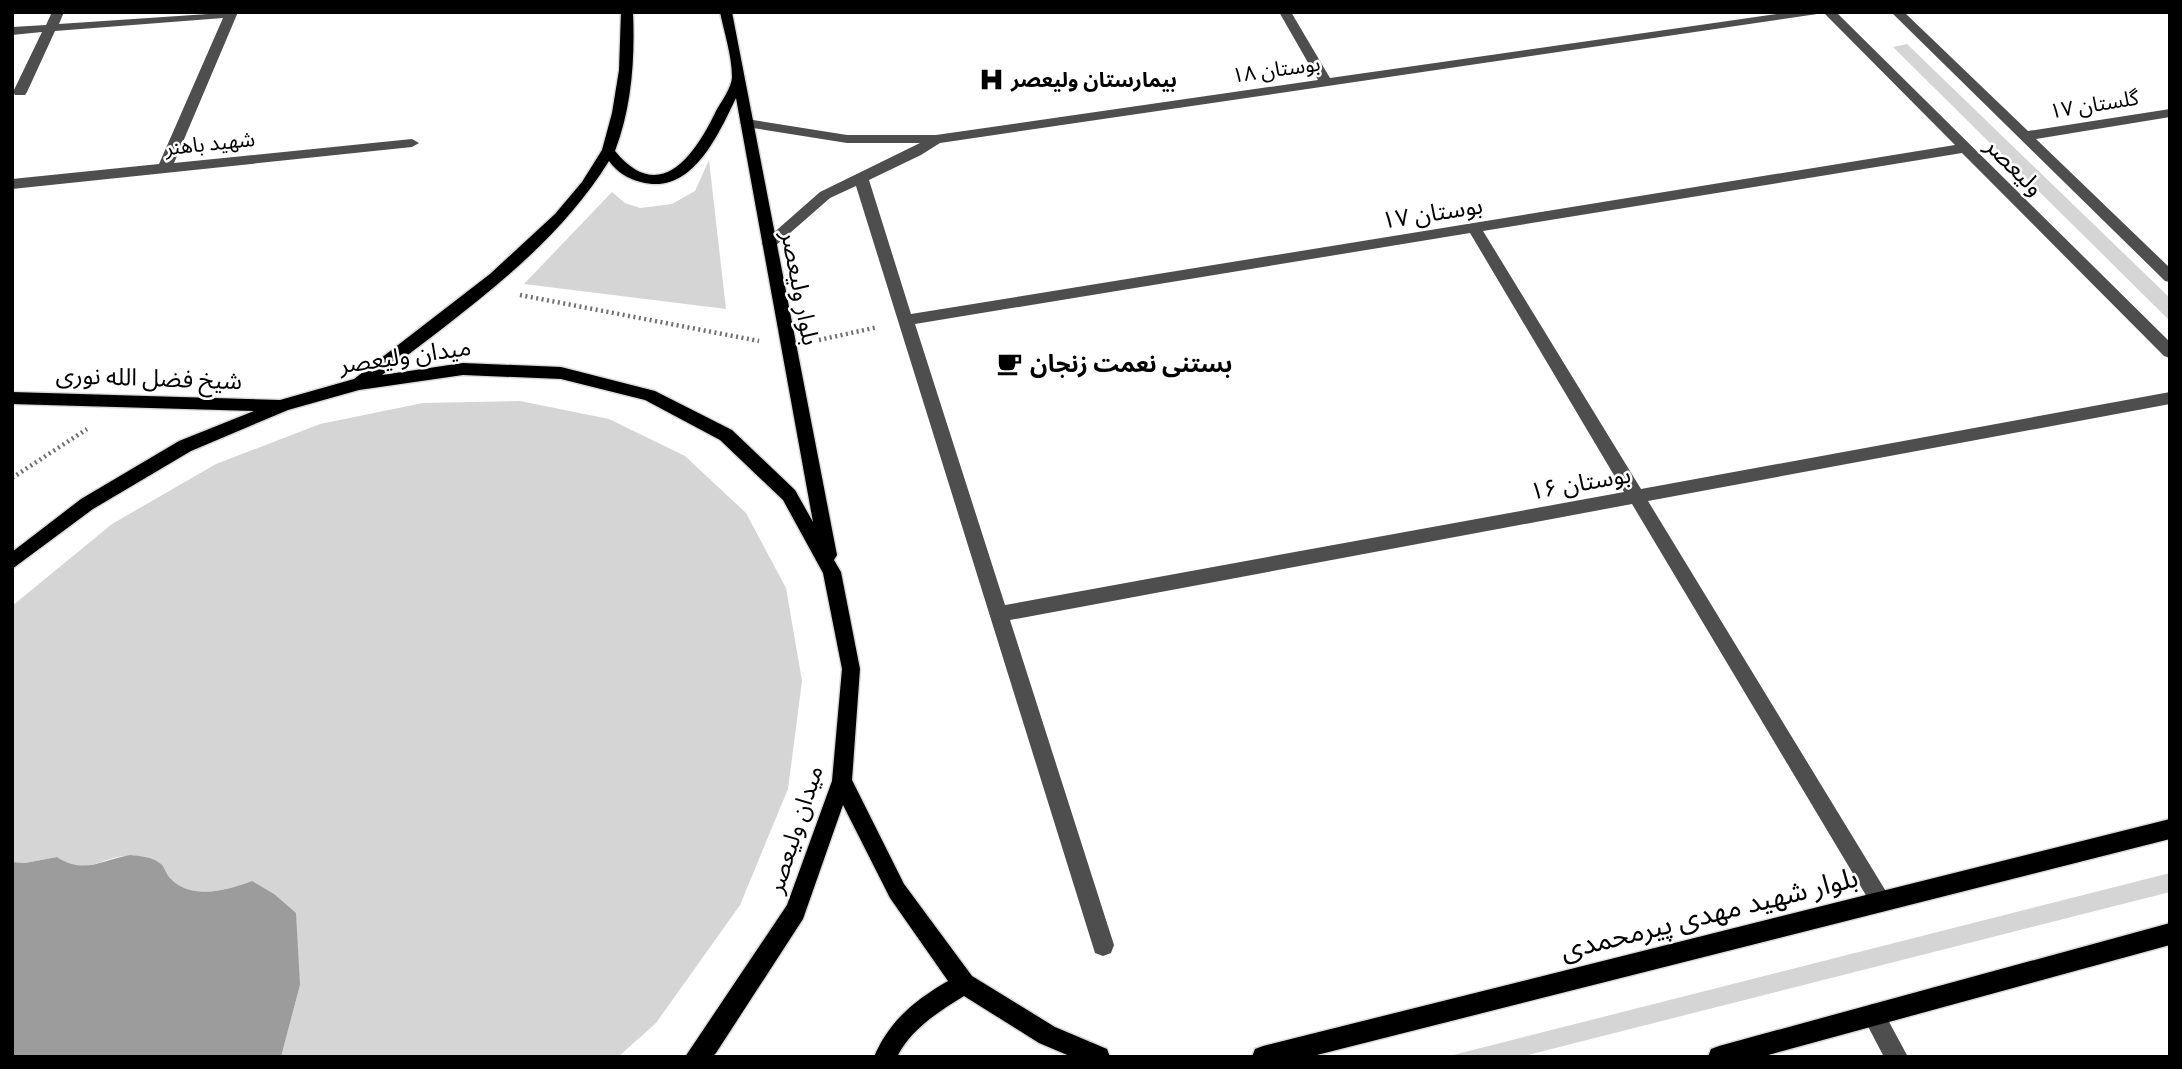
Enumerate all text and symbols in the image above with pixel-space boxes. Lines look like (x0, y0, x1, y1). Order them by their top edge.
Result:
street label: بوستان ۱۸ (1230, 48, 1322, 90)
hospital icon: بیمارستان ولیعصر (977, 65, 1005, 93)
place label: بیمارستان ولیعصر (1010, 65, 1177, 94)
street label: گلستان ۱۷ (2047, 83, 2141, 125)
street label: شهید باهنر (163, 124, 256, 162)
street label: ولیعصر (1978, 129, 2051, 202)
street label: بوستان ۱۷ (1379, 188, 1485, 236)
street label: بلوار ولیعصر (774, 227, 828, 348)
street label: میدان ولیعصر (336, 330, 473, 380)
place label: بستنی نعمت زنجان (1030, 347, 1232, 379)
cafe icon: بستنی نعمت زنجان (996, 349, 1024, 377)
street label: شیخ فضل الله نوری (55, 358, 243, 398)
street label: بوستان ۱۶ (1527, 457, 1633, 507)
street label: میدان ولیعصر (758, 761, 830, 898)
street label: بلوار شهید مهدی پیرمحمدی (1556, 858, 1862, 968)

